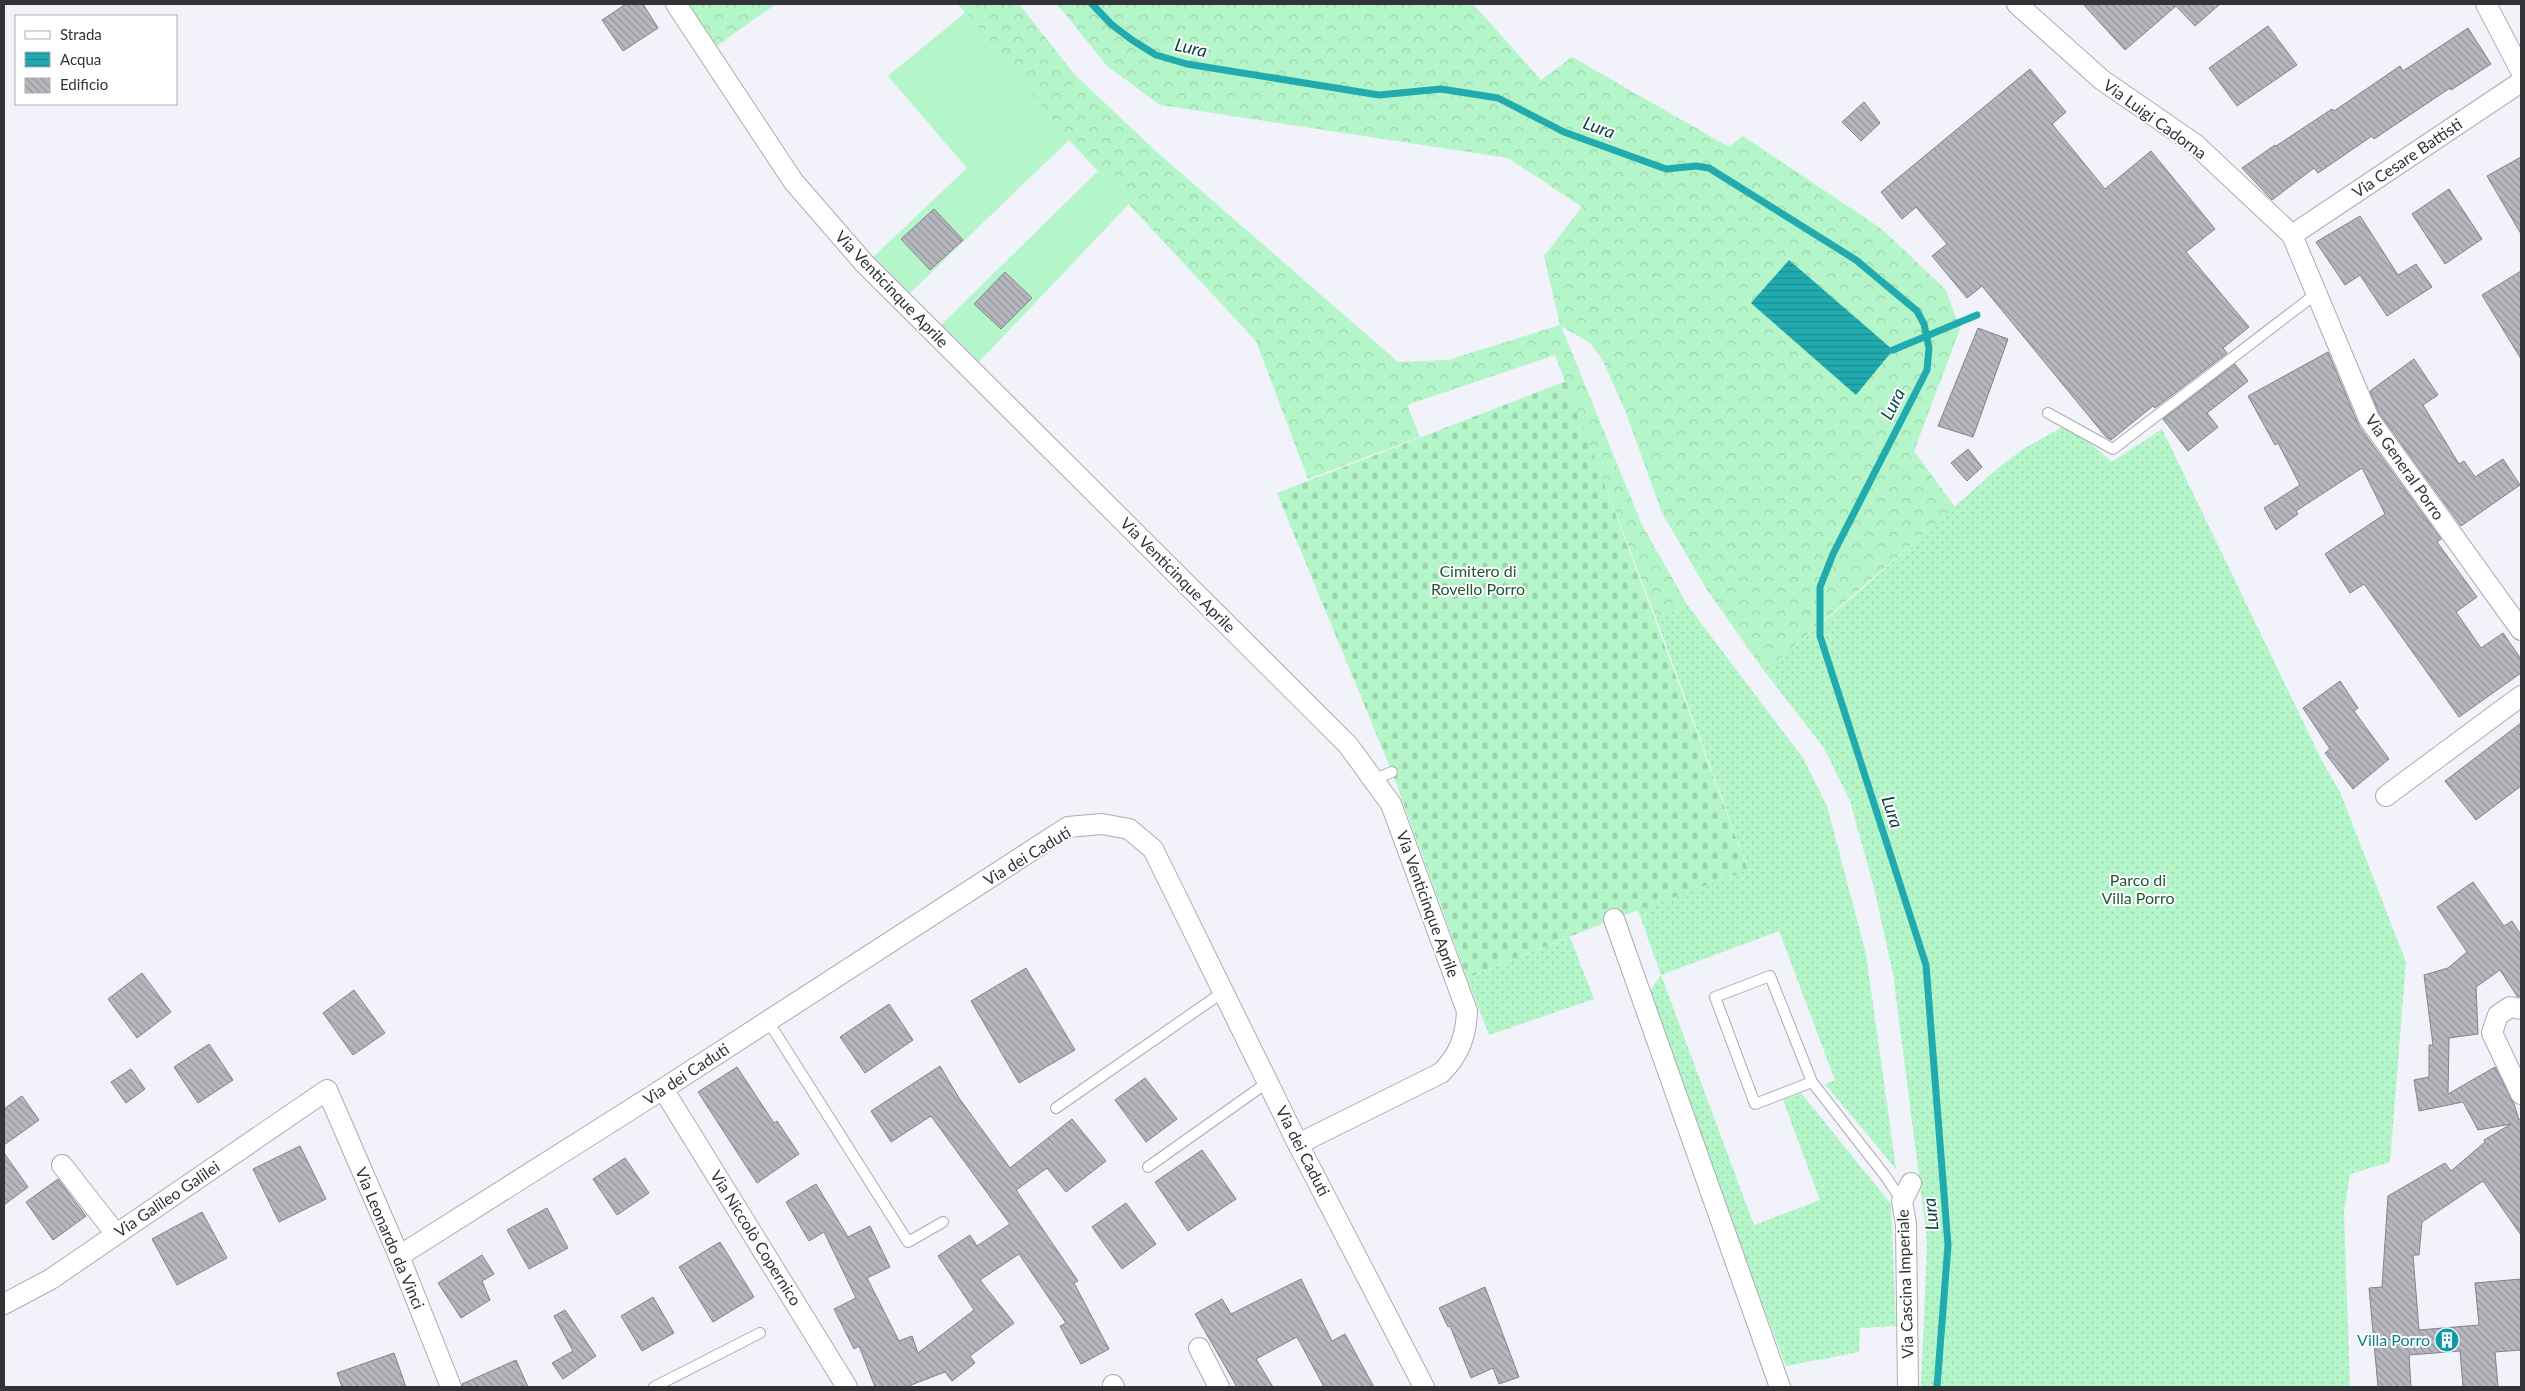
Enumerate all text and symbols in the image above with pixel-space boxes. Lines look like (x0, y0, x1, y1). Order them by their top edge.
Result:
legend (15, 15, 178, 105)
text: Strada (60, 25, 102, 43)
water label: Lura (1173, 33, 1210, 61)
text: Acqua (60, 50, 101, 68)
text: Edificio (60, 75, 108, 93)
street label: Via Luigi Cadorna (2100, 75, 2211, 162)
water label: Lura (1580, 111, 1618, 143)
street label: Via Cesare Battisti (2348, 114, 2465, 201)
street label: Via Venticinque Aprile (832, 226, 953, 351)
water label: Lura (1875, 384, 1909, 423)
street label: Via General Porro (2362, 410, 2449, 523)
street label: Via Venticinque Aprile (1117, 513, 1240, 636)
park label: Cimitero di Rovello Porro (1431, 561, 1525, 598)
water label: Lura (1877, 793, 1908, 831)
street label: Via dei Caduti (980, 822, 1074, 889)
street label: Via Venticinque Aprile (1393, 828, 1464, 980)
park label: Parco di Villa Porro (2102, 870, 2174, 907)
street label: Via dei Caduti (639, 1039, 732, 1108)
street label: Via dei Caduti (1273, 1103, 1334, 1199)
street label: Via Galileo Galilei (111, 1156, 223, 1241)
street label: Via Leonardo da Vinci (352, 1164, 429, 1311)
street label: Via Niccolò Copernico (707, 1167, 806, 1309)
water label: Lura (1918, 1197, 1942, 1231)
street label: Via Cascina Imperiale (1892, 1209, 1917, 1359)
building icon: Villa Porro (2434, 1327, 2460, 1353)
place label: Villa Porro (2357, 1330, 2430, 1349)

